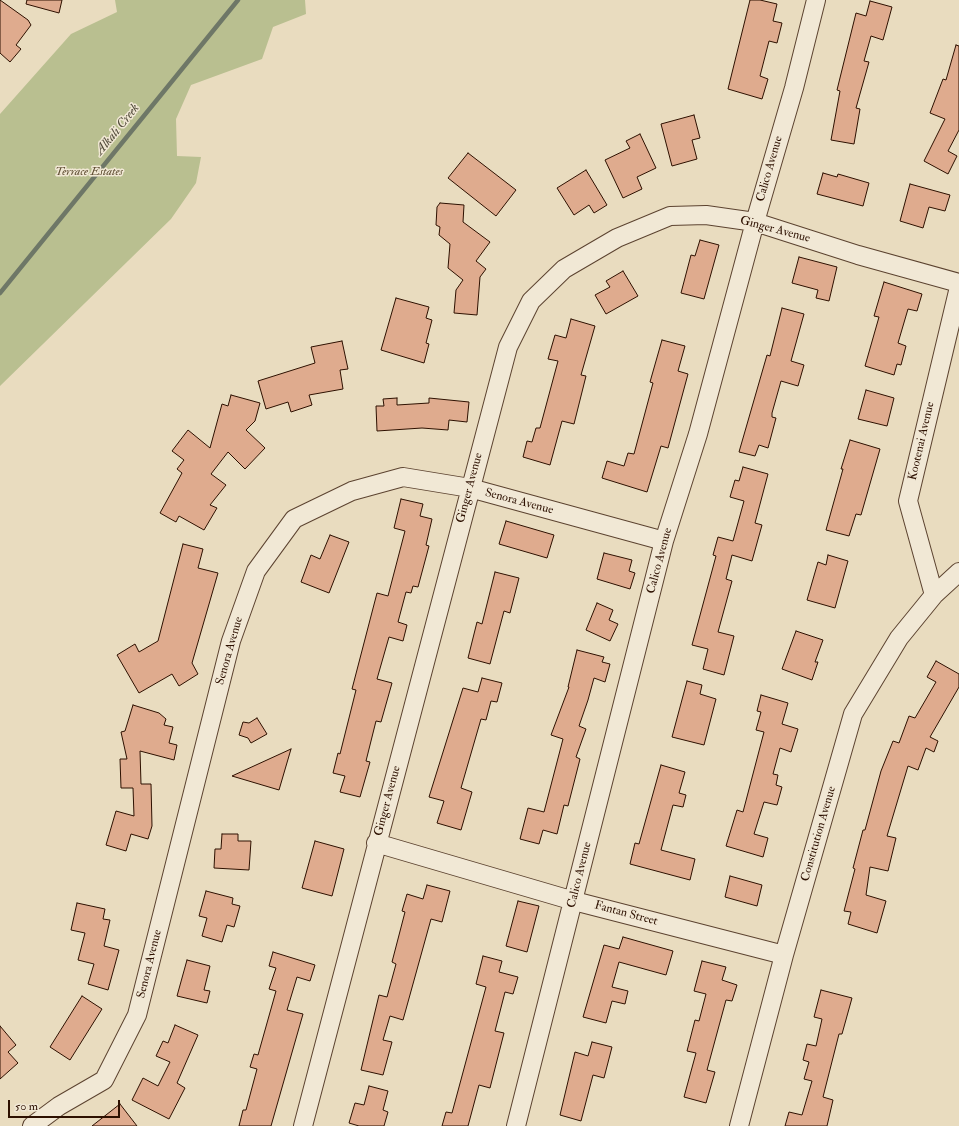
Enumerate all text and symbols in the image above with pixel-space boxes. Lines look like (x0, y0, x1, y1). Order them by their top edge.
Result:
water label: Alkali Creek (93, 101, 143, 159)
street label: Calico Avenue (754, 134, 786, 204)
park label: Terrace Estates (55, 165, 123, 179)
street label: Ginger Avenue (738, 214, 812, 246)
street label: Kootenai Avenue (906, 400, 938, 482)
street label: Ginger Avenue (454, 451, 486, 525)
street label: Senora Avenue (483, 486, 555, 518)
street label: Calico Avenue (644, 526, 676, 596)
street label: Senora Avenue (213, 615, 247, 687)
street label: Ginger Avenue (372, 764, 404, 838)
street label: Constitution Avenue (799, 785, 839, 883)
street label: Calico Avenue (565, 840, 595, 910)
street label: Fantan Street (593, 899, 659, 929)
street label: Senora Avenue (135, 928, 165, 1000)
scale bar (10, 1092, 122, 1118)
text: 50 m (15, 1099, 38, 1114)

